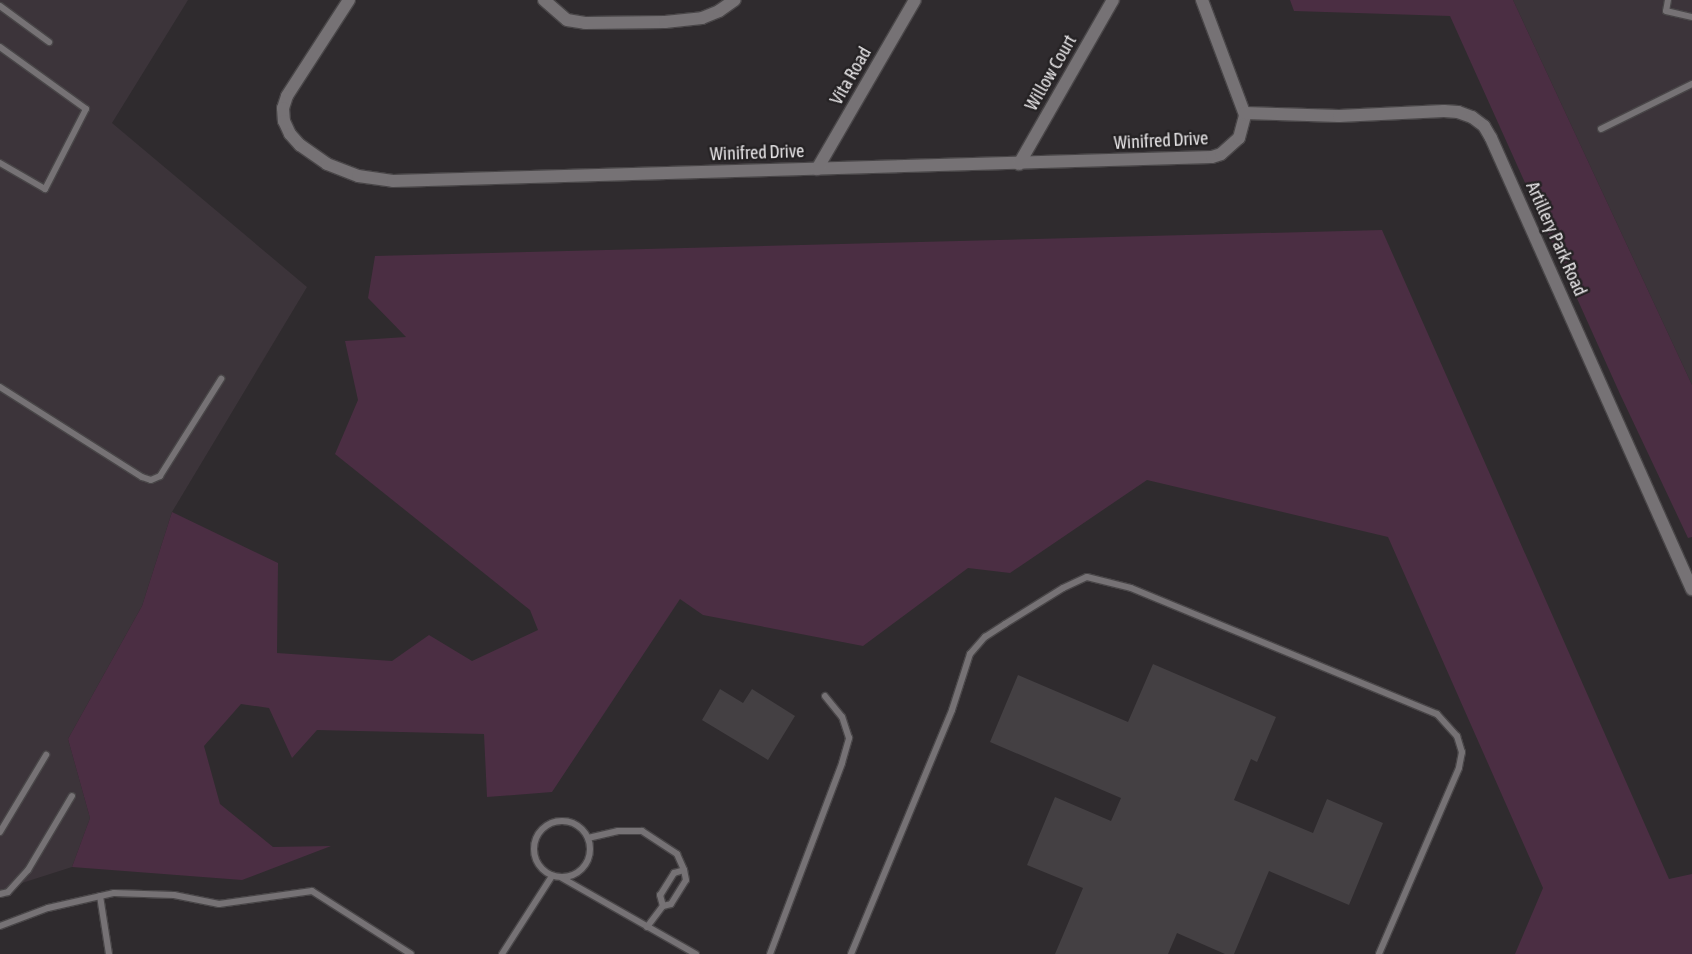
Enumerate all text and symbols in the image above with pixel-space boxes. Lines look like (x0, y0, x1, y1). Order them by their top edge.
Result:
street label: Willow Court (1021, 31, 1081, 115)
street label: Vita Road (826, 43, 876, 109)
street label: Winifred Drive (1113, 128, 1209, 154)
street label: Winifred Drive (709, 141, 805, 165)
street label: Artillery Park Road (1521, 178, 1591, 300)

